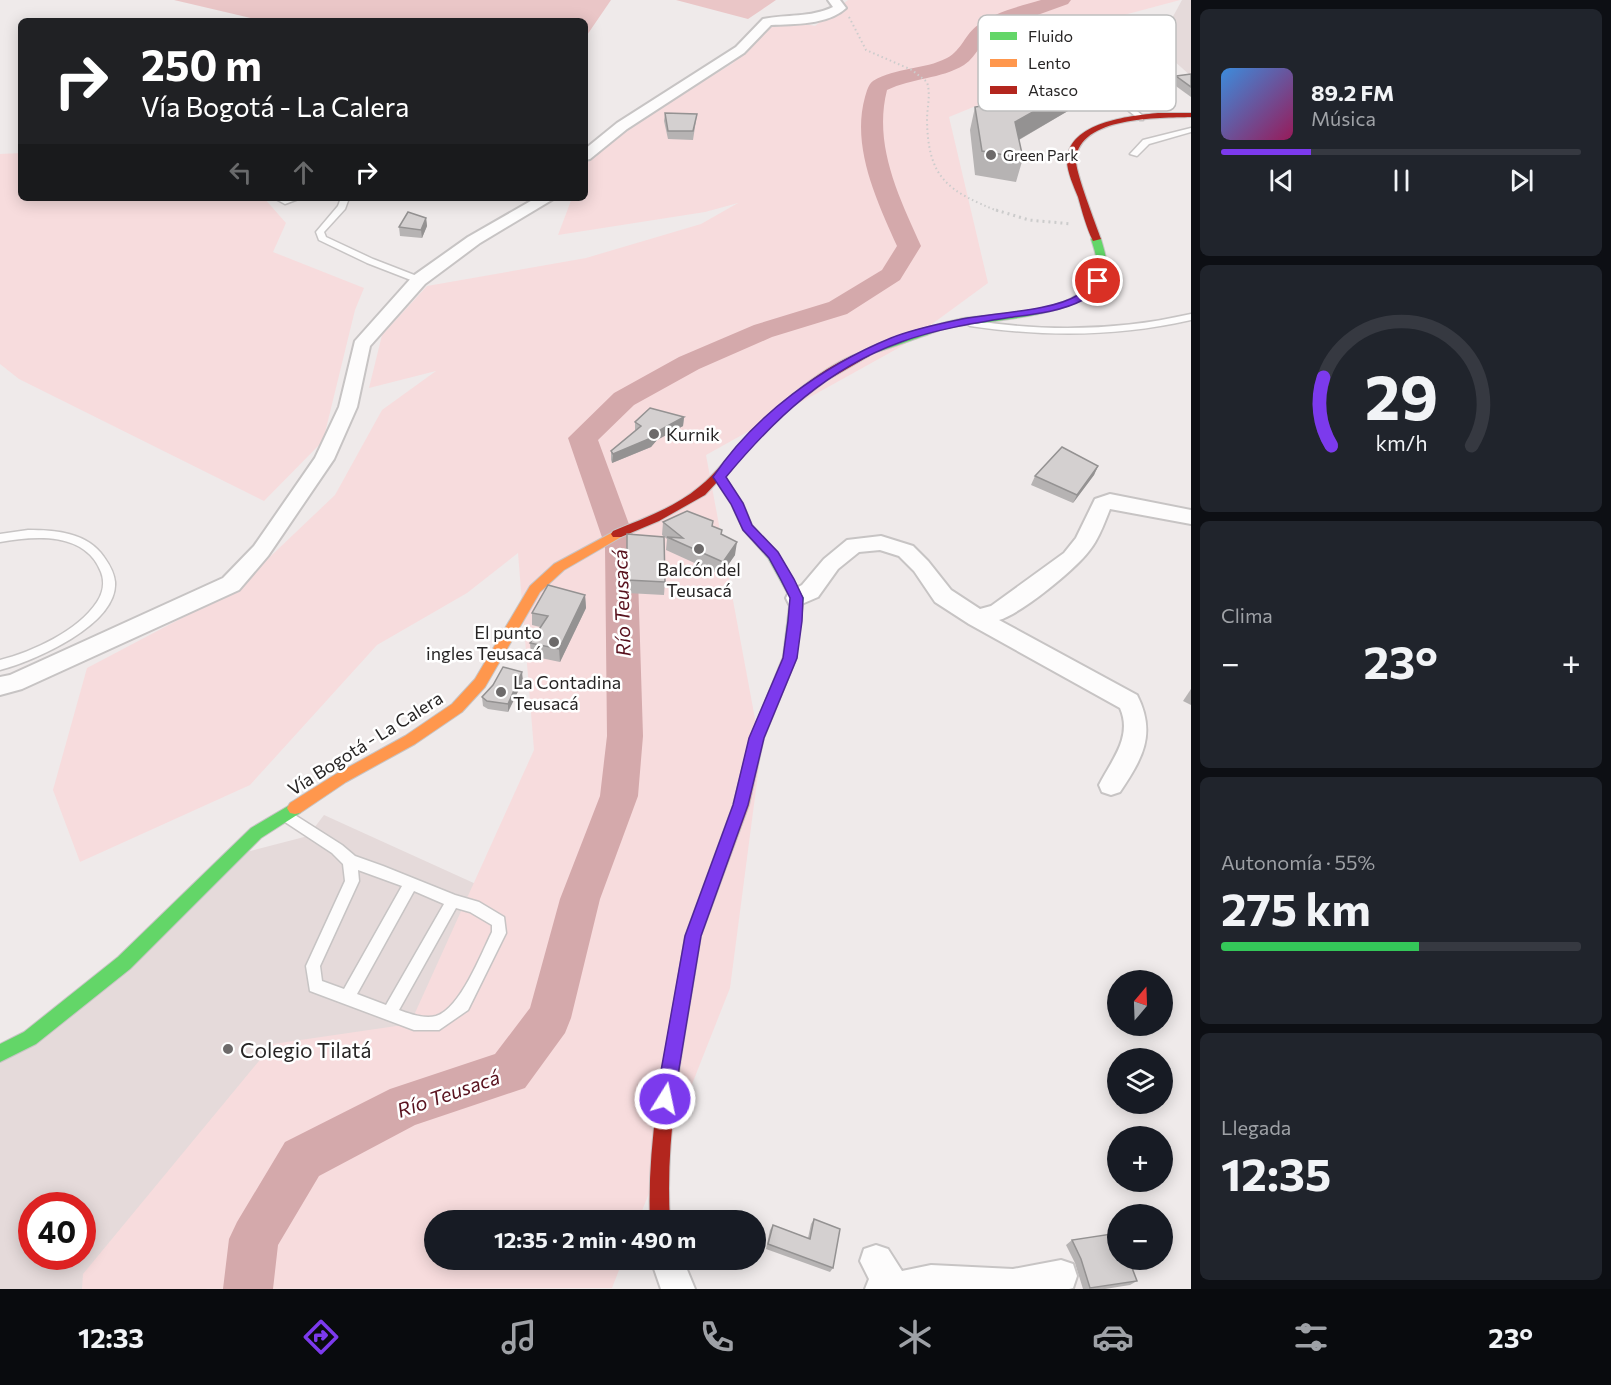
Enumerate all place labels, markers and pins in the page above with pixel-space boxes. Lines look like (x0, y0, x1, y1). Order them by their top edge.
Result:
place label: Green Park (1003, 146, 1078, 164)
marker: Green Park (984, 148, 998, 162)
pin (1072, 255, 1123, 306)
place label: Kurnik (666, 423, 720, 445)
marker: Kurnik (647, 427, 661, 441)
marker: Balcón del Teusacá (692, 542, 706, 556)
place label: Balcón del Teusacá (657, 558, 741, 601)
place label: El punto ingles Teusacá (426, 621, 542, 664)
marker: El punto ingles Teusacá (547, 635, 561, 649)
place label: La Contadina Teusacá (513, 671, 621, 714)
marker: La Contadina Teusacá (494, 685, 508, 699)
place label: Colegio Tilatá (240, 1037, 371, 1062)
marker: Colegio Tilatá (221, 1042, 235, 1056)

